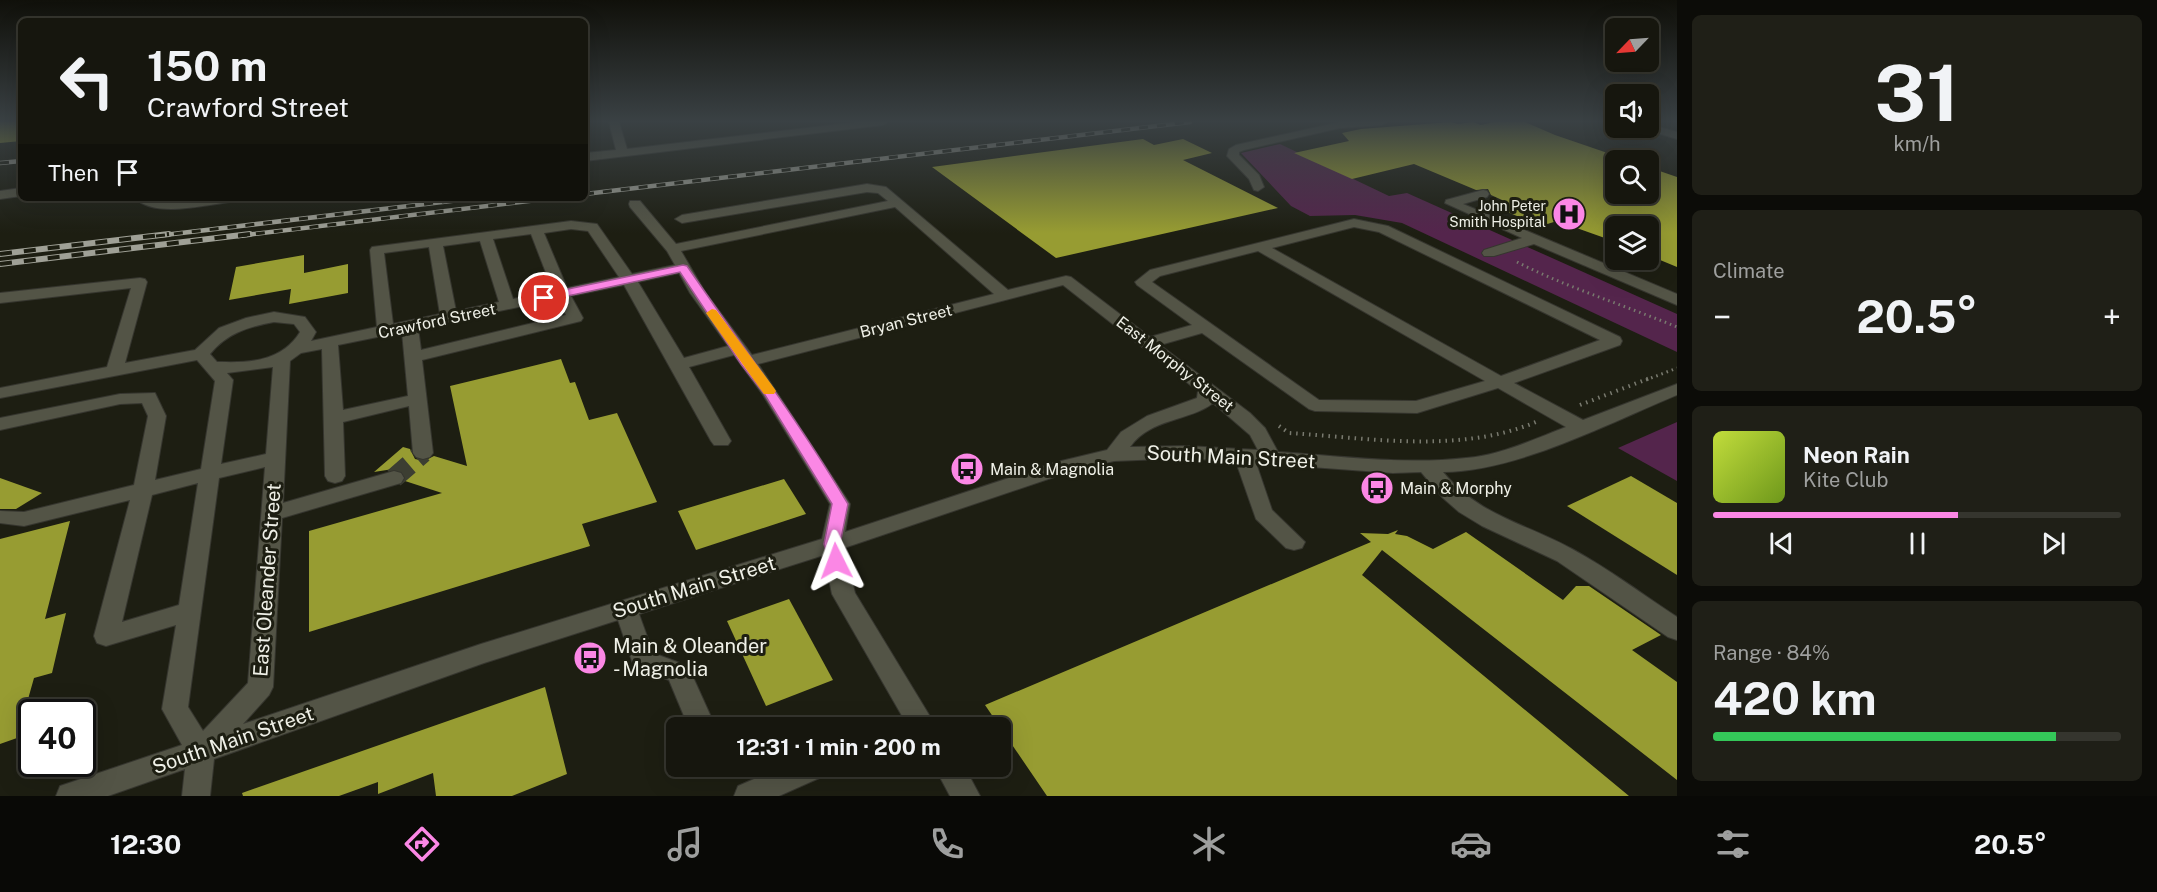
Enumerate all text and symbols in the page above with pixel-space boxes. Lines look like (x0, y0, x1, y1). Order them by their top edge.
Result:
north arrow (1605, 18, 1659, 72)
map controls (1605, 18, 1659, 270)
text: 150 m (147, 41, 267, 90)
icon: left (48, 42, 126, 120)
text: 31 (1874, 47, 1960, 139)
button: sound (1605, 84, 1659, 138)
text: Crawford Street (147, 91, 349, 123)
text: km/h (1893, 132, 1941, 156)
button: search (1605, 150, 1659, 204)
icon: arrive (111, 156, 144, 189)
text: Then (48, 160, 99, 186)
hospital icon: John Peter Smith Hospital (1551, 196, 1587, 232)
place label: John Peter Smith Hospital (1449, 198, 1546, 230)
button: layers (1605, 216, 1659, 270)
text: Climate (1713, 259, 1785, 283)
pin (518, 272, 569, 323)
icon: arrive (527, 281, 560, 314)
text: 20.5° (1856, 290, 1978, 343)
text: − (1713, 298, 1731, 336)
text: + (2103, 298, 2121, 336)
street label: Crawford Street (376, 299, 498, 343)
street label: Bryan Street (858, 300, 954, 342)
street label: East Morphy Street (1113, 312, 1237, 416)
street label: South Main Street (1146, 441, 1316, 473)
text: Neon Rain (1803, 442, 1910, 468)
bus stop icon: Main & Magnolia (949, 451, 985, 487)
place label: Main & Magnolia (990, 460, 1114, 479)
text: Kite Club (1803, 468, 1888, 492)
bus stop icon: Main & Morphy (1359, 470, 1395, 506)
place label: Main & Morphy (1400, 479, 1512, 498)
street label: East Oleander Street (248, 482, 286, 678)
icon: previous (1765, 527, 1798, 560)
icon: pause (1901, 527, 1934, 560)
icon: next (2037, 527, 2070, 560)
position arrow (804, 529, 868, 593)
street label: South Main Street (610, 551, 778, 623)
place label: Main & Oleander - Magnolia (613, 634, 767, 681)
bus stop icon: Main & Oleander - Magnolia (572, 640, 608, 676)
text: Range · 84% (1713, 641, 1830, 665)
text: 420 km (1713, 672, 1877, 725)
speed limit sign: 40 (18, 699, 96, 777)
street label: South Main Street (149, 701, 317, 779)
text: 12:31 · 1 min · 200 m (736, 734, 941, 760)
icon: directions (401, 823, 443, 865)
icon: music (664, 823, 706, 865)
icon: phone (926, 823, 968, 865)
icon: climate (1188, 823, 1230, 865)
icon: car (1450, 823, 1492, 865)
icon: filters (1712, 823, 1754, 865)
text: 12:30 (110, 828, 181, 860)
text: 20.5° (1974, 828, 2047, 860)

